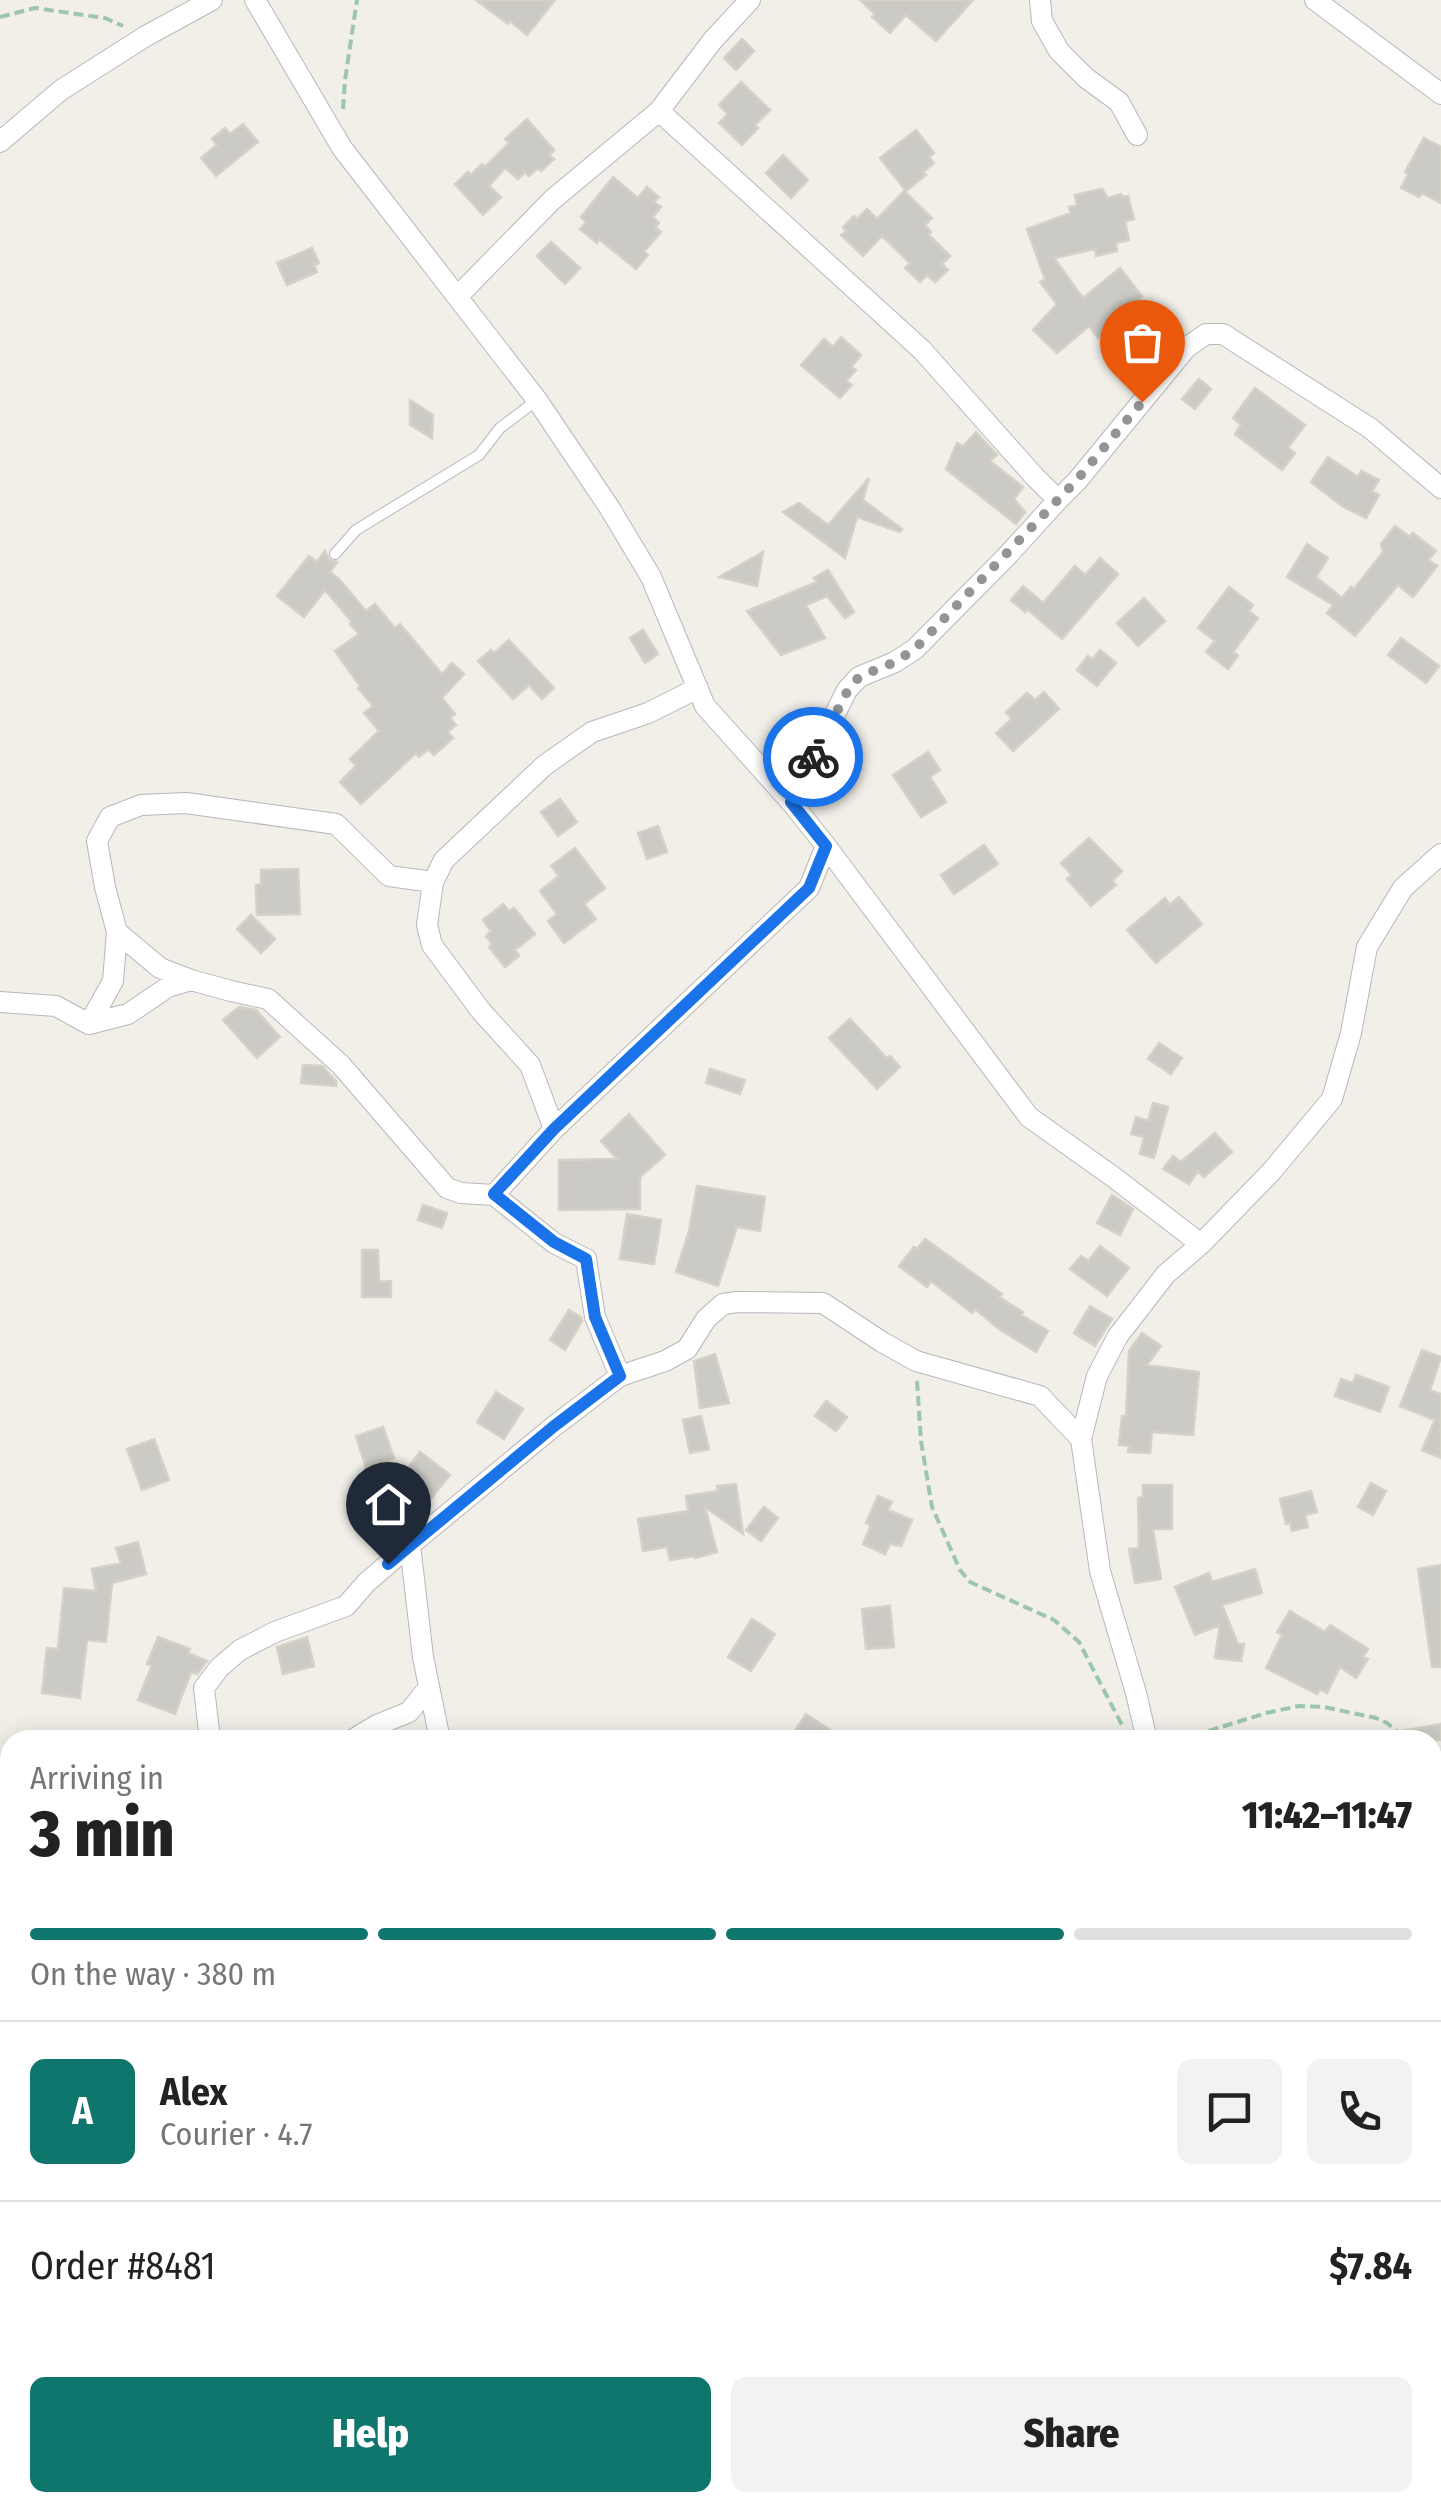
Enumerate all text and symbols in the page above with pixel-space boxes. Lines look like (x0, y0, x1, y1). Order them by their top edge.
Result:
pin (1100, 300, 1185, 403)
icon: bag (1115, 315, 1170, 370)
courier (763, 707, 863, 807)
icon: bike (786, 730, 841, 785)
pin (346, 1462, 431, 1565)
icon: home (361, 1477, 416, 1532)
text: Arriving in (30, 1759, 164, 1797)
text: 11:42–11:47 (1242, 1792, 1412, 1838)
text: 3 min (30, 1795, 175, 1873)
text: On the way · 380 m (30, 1955, 276, 1993)
button: chat (1177, 2059, 1282, 2164)
button: phone (1307, 2059, 1412, 2164)
text: Alex (160, 2069, 227, 2115)
text: A (72, 2088, 93, 2134)
text: Courier · 4.7 (160, 2115, 312, 2153)
text: Order #8481 (30, 2243, 216, 2289)
text: $7.84 (1329, 2243, 1412, 2289)
button: Help (30, 2377, 711, 2492)
button: Share (731, 2377, 1412, 2492)

